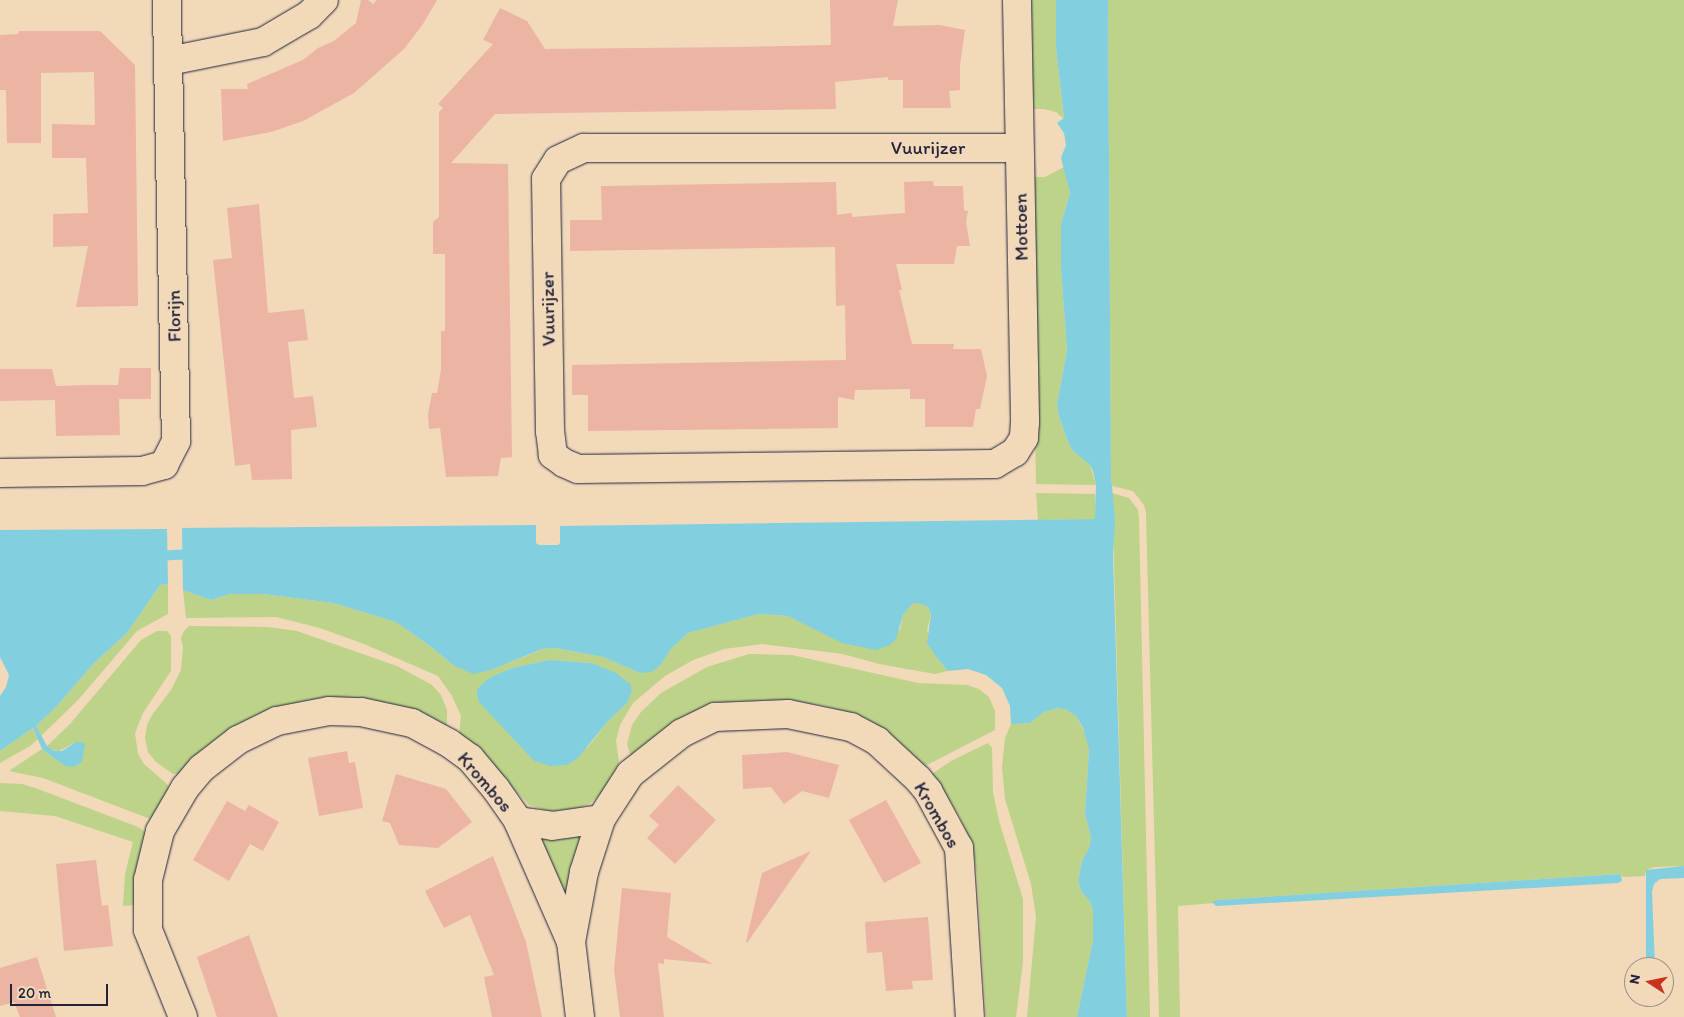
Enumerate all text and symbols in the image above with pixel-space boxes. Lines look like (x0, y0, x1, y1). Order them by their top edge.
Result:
street label: Vuurijzer (891, 137, 965, 159)
street label: Mottoen (1009, 193, 1033, 261)
street label: Vuurijzer (536, 272, 560, 346)
street label: Florijn (162, 290, 186, 342)
street label: Krombos (453, 747, 517, 817)
street label: Krombos (909, 778, 965, 852)
north arrow (1624, 957, 1674, 1007)
text: N (1626, 973, 1644, 986)
scale bar (12, 974, 110, 1006)
text: 20 m (18, 984, 51, 1002)

